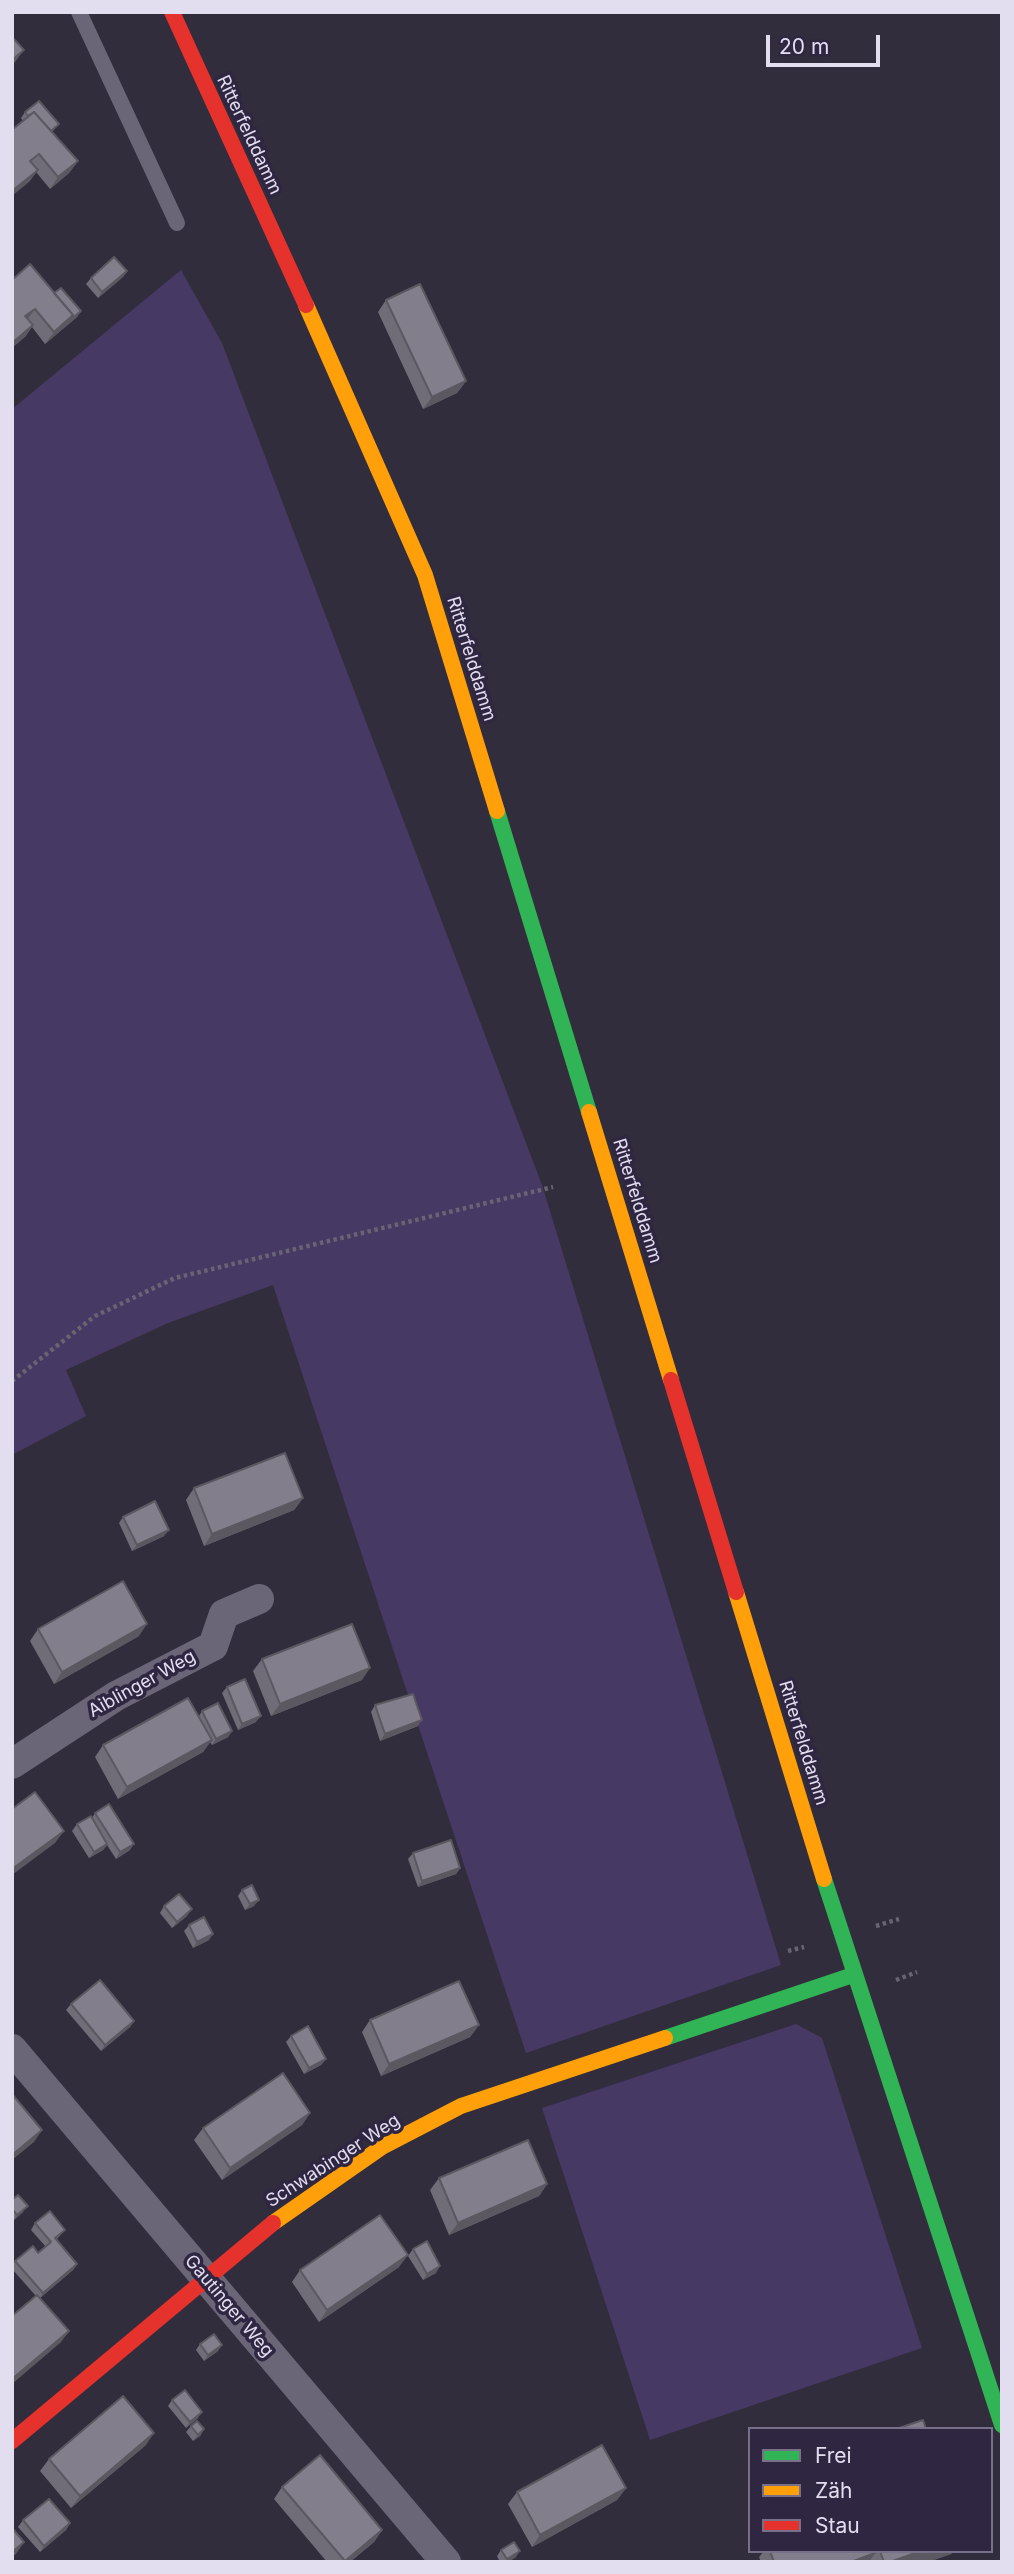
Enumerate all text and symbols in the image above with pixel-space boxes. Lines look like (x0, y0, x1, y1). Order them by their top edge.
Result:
scale bar (769, 21, 883, 65)
text: 20 m (779, 34, 829, 59)
street label: Ritterfelddamm (212, 72, 286, 198)
street label: Ritterfelddamm (442, 594, 500, 724)
street label: Ritterfelddamm (608, 1136, 666, 1266)
street label: Aiblinger Weg (85, 1646, 199, 1722)
street label: Ritterfelddamm (774, 1678, 832, 1808)
street label: Schwabinger Weg (262, 2110, 404, 2212)
street label: Gautinger Weg (180, 2250, 278, 2362)
legend (748, 2427, 993, 2553)
text: Frei (815, 2443, 852, 2468)
text: Zäh (815, 2478, 852, 2503)
text: Stau (815, 2513, 860, 2538)

